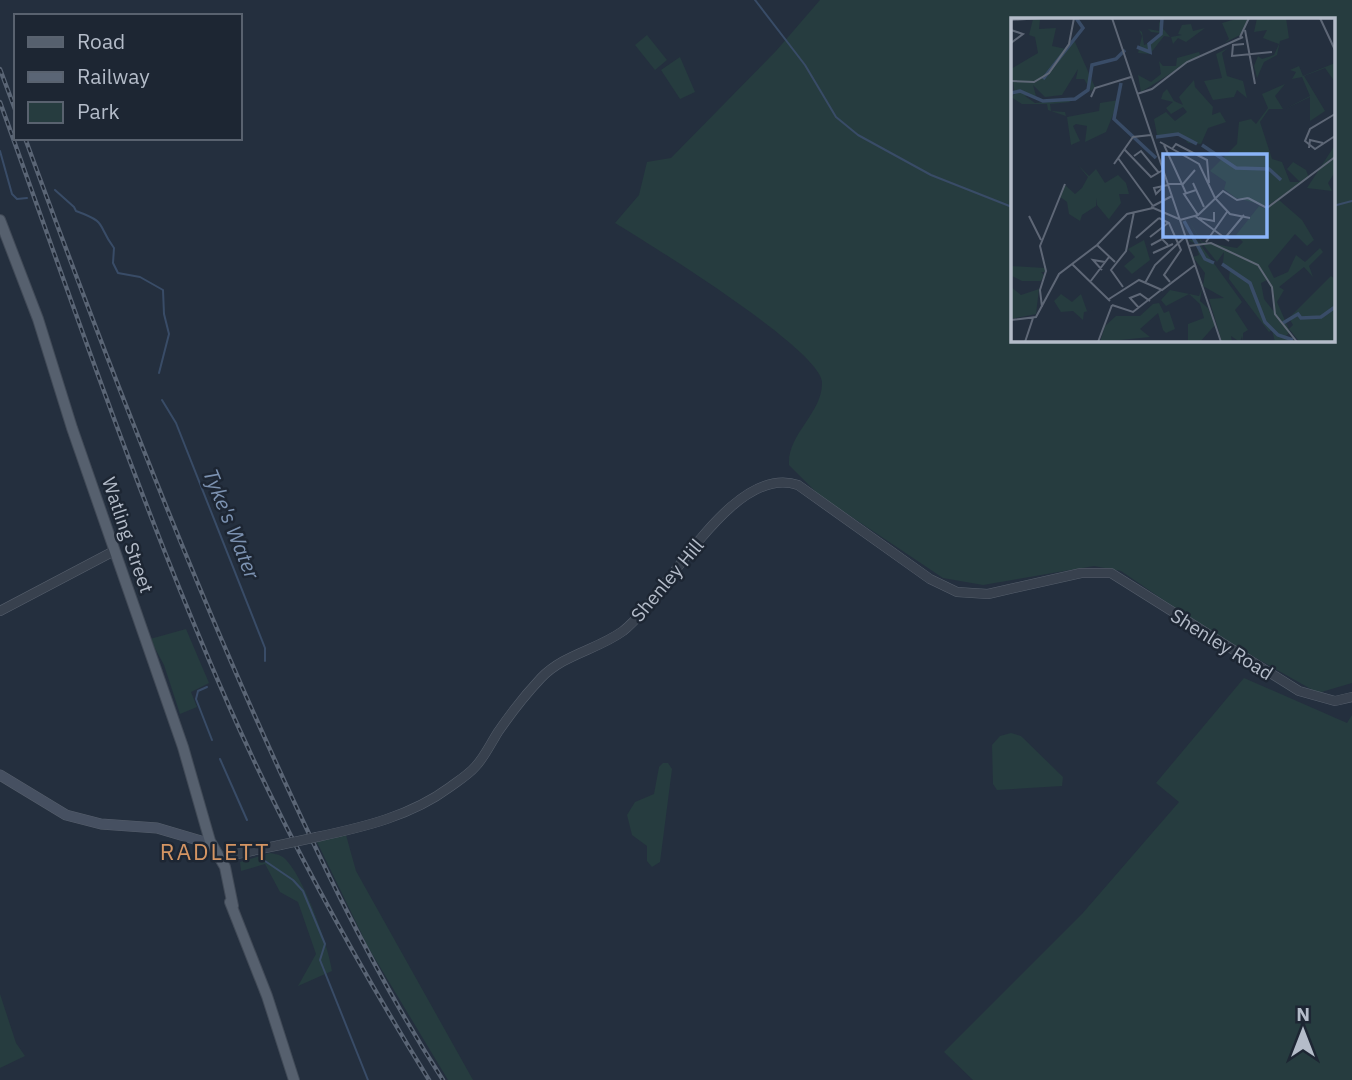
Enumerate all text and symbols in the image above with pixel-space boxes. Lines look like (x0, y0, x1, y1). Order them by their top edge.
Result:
legend (14, 14, 242, 140)
inset map (1011, 18, 1334, 341)
text: Road (77, 27, 125, 55)
text: Railway (77, 62, 150, 90)
text: Park (77, 97, 120, 125)
water label: Tyke's Water (197, 464, 267, 584)
street label: Watling Street (97, 474, 159, 596)
street label: Shenley Hill (625, 534, 709, 626)
street label: Shenley Road (1166, 603, 1278, 685)
district label: RADLETT (160, 836, 270, 866)
north arrow (1268, 996, 1338, 1066)
text: N (1296, 1002, 1310, 1026)

